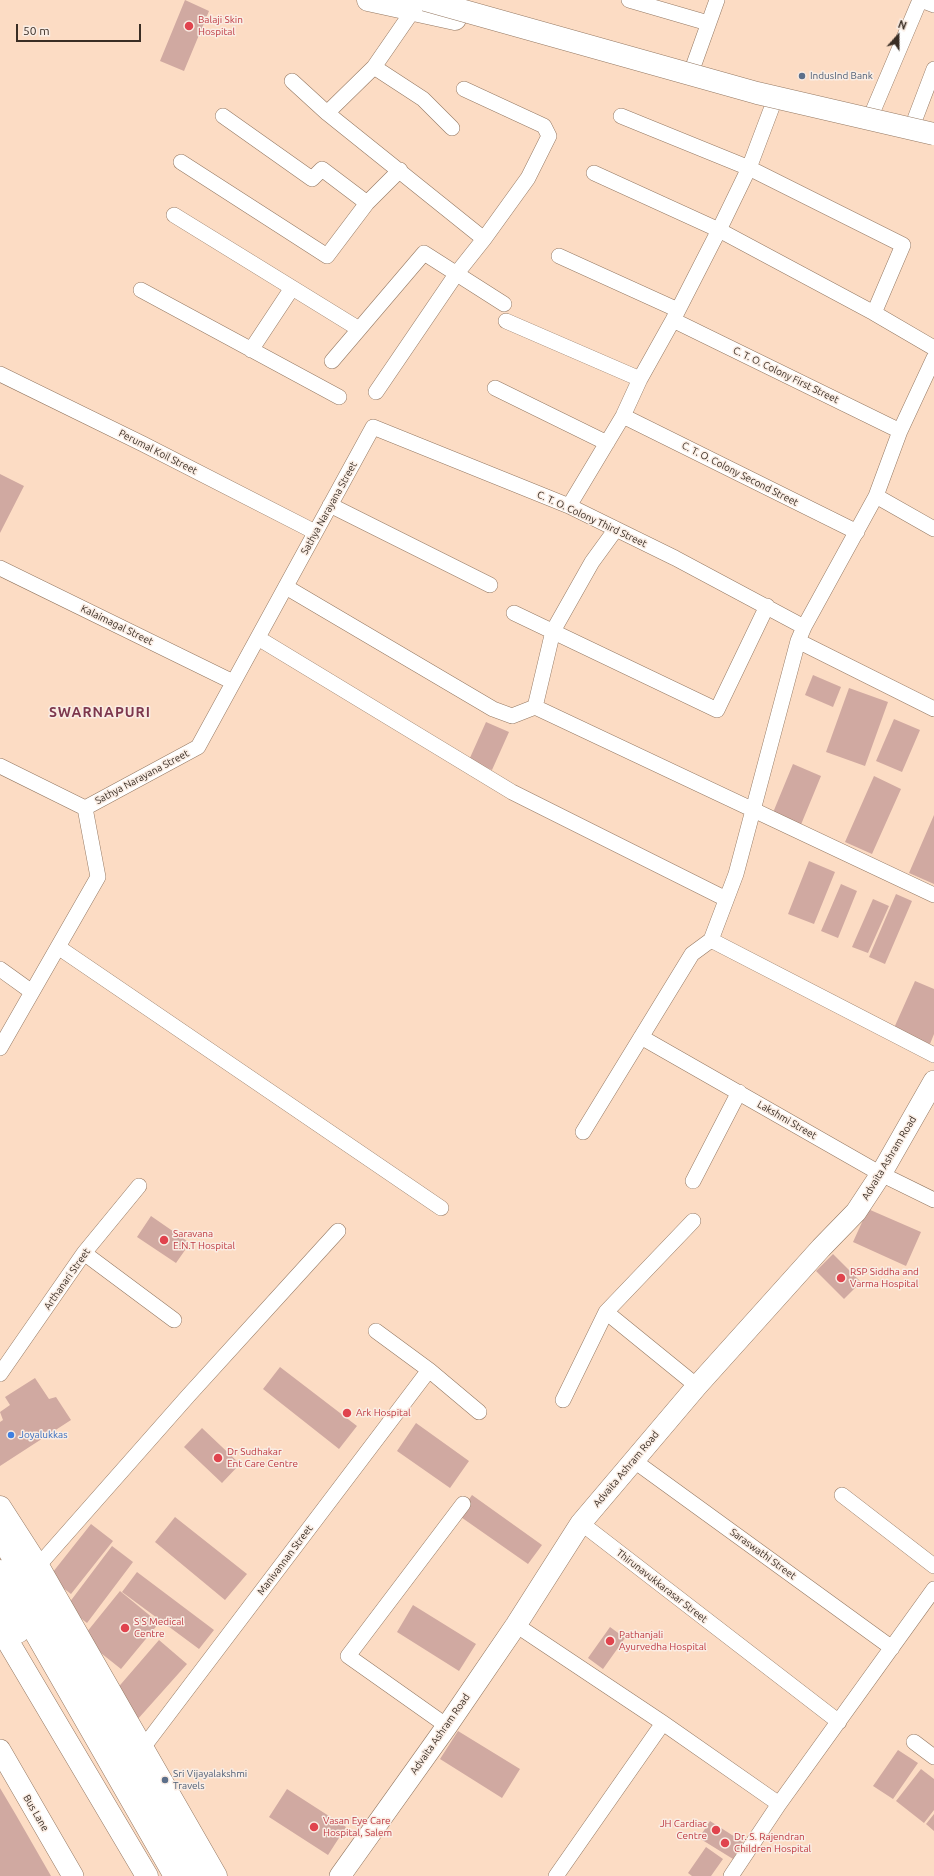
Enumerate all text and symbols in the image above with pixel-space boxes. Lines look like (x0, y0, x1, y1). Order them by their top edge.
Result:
place label: Balaji Skin Hospital (198, 14, 243, 38)
scale bar (18, 16, 143, 42)
north arrow (878, 16, 918, 56)
text: N (896, 18, 908, 32)
marker: Balaji Skin Hospital (183, 20, 195, 32)
text: 50 m (23, 24, 50, 37)
place label: IndusInd Bank (810, 70, 873, 82)
marker: IndusInd Bank (797, 71, 807, 81)
street label: C. T. O. Colony First Street (731, 344, 841, 406)
street label: Perumal Koil Street (117, 427, 199, 477)
street label: C. T. O. Colony Second Street (680, 439, 800, 509)
street label: Sathya Narayana Street (298, 459, 360, 557)
street label: C. T. O. Colony Third Street (535, 488, 649, 550)
street label: Kalaimagal Street (79, 602, 155, 648)
district label: SWARNAPURI (49, 704, 151, 720)
street label: Sathya Narayana Street (93, 747, 191, 807)
street label: Lakshmi Street (755, 1098, 819, 1142)
street label: Advaita Ashram Road (859, 1114, 919, 1202)
place label: Saravana E.N.T Hospital (173, 1228, 235, 1252)
marker: Saravana E.N.T Hospital (158, 1234, 170, 1246)
street label: Arthanari Street (41, 1246, 93, 1312)
place label: RSP Siddha and Varma Hospital (850, 1266, 919, 1290)
marker: RSP Siddha and Varma Hospital (835, 1272, 847, 1284)
marker: Ark Hospital (341, 1407, 353, 1419)
place label: Ark Hospital (356, 1407, 411, 1419)
street label: Advaita Ashram Road (591, 1428, 661, 1510)
place label: Joyalukkas (19, 1429, 68, 1441)
marker: Joyalukkas (6, 1430, 16, 1440)
place label: Dr Sudhakar Ent Care Centre (227, 1446, 298, 1470)
marker: Dr Sudhakar Ent Care Centre (212, 1452, 224, 1464)
street label: Manivannan Street (255, 1523, 315, 1597)
street label: Saraswathi Street (728, 1526, 798, 1582)
street label: Thirunavukkarasar Street (614, 1547, 710, 1625)
place label: S S Medical Centre (134, 1616, 184, 1640)
marker: S S Medical Centre (119, 1622, 131, 1634)
place label: Pathanjali Ayurvedha Hospital (619, 1629, 706, 1652)
marker: Pathanjali Ayurvedha Hospital (604, 1635, 616, 1647)
street label: Advaita Ashram Road (408, 1691, 472, 1777)
place label: Sri Vijayalakshmi Travels (173, 1768, 247, 1792)
marker: Sri Vijayalakshmi Travels (160, 1775, 170, 1785)
street label: Bus Lane (21, 1793, 51, 1833)
place label: Vasan Eye Care Hospital, Salem (323, 1815, 392, 1838)
place label: JH Cardiac Centre (660, 1818, 707, 1842)
marker: Vasan Eye Care Hospital, Salem (308, 1821, 320, 1833)
marker: JH Cardiac Centre (710, 1824, 722, 1836)
place label: Dr. S. Rajendran Children Hospital (734, 1831, 811, 1854)
marker: Dr. S. Rajendran Children Hospital (719, 1837, 731, 1849)

